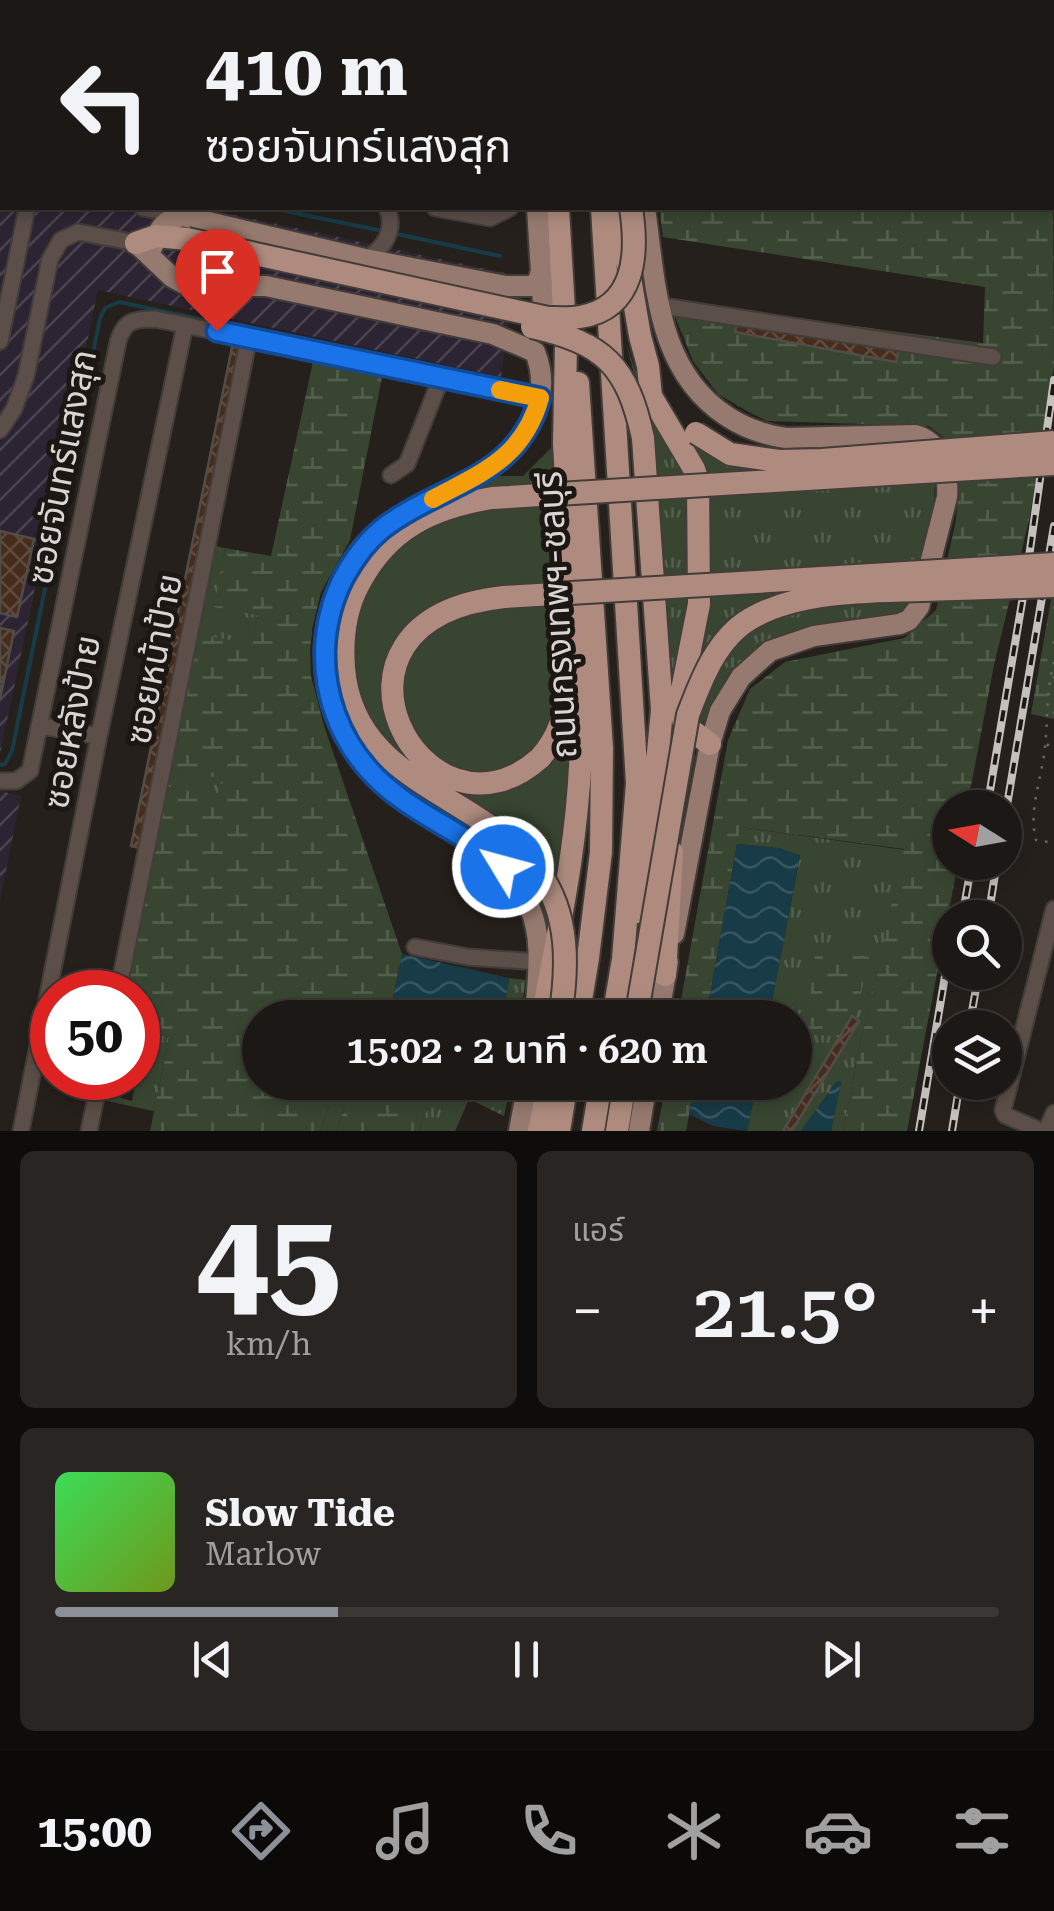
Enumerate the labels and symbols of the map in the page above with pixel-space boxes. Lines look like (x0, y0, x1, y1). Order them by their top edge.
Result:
pin (175, 229, 260, 332)
street label: ซอยจันทร์แสงสุก (20, 346, 105, 588)
street label: ถนนกรุงเทพฯ-ชลบุรี (529, 470, 586, 760)
street label: ซอยหน้าป้าย (118, 570, 191, 748)
street label: ซอยหลังป้าย (36, 632, 109, 812)
north arrow (932, 790, 1022, 880)
position arrow (451, 815, 555, 919)
speed limit sign: 50 (30, 970, 160, 1100)

